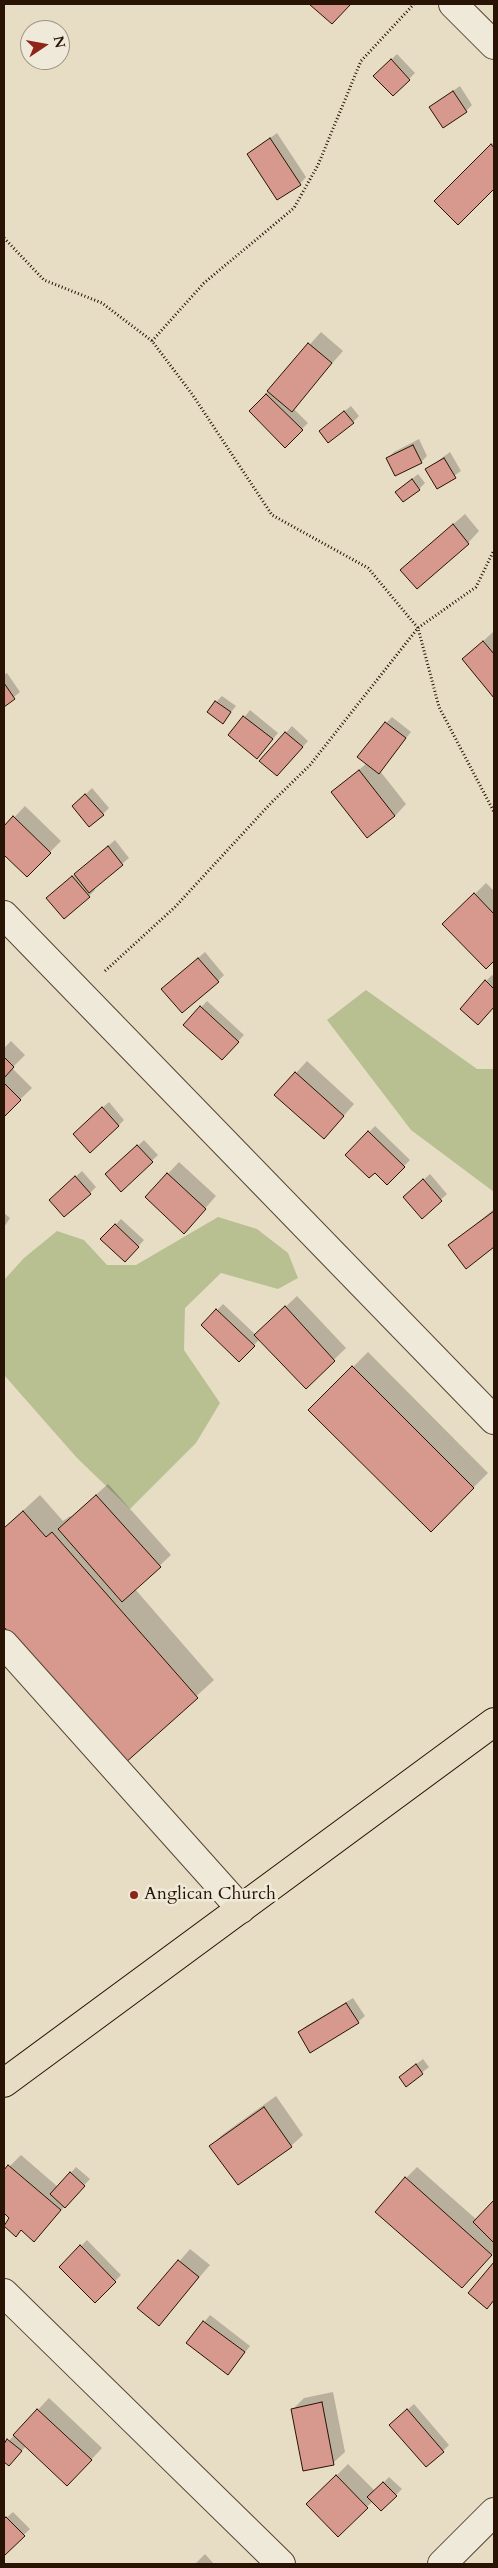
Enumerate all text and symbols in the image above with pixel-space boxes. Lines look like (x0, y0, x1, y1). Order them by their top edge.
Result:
north arrow (20, 20, 70, 70)
text: N (49, 34, 70, 50)
place label: Anglican Church (144, 1884, 276, 1906)
marker: Anglican Church (128, 1889, 140, 1901)

